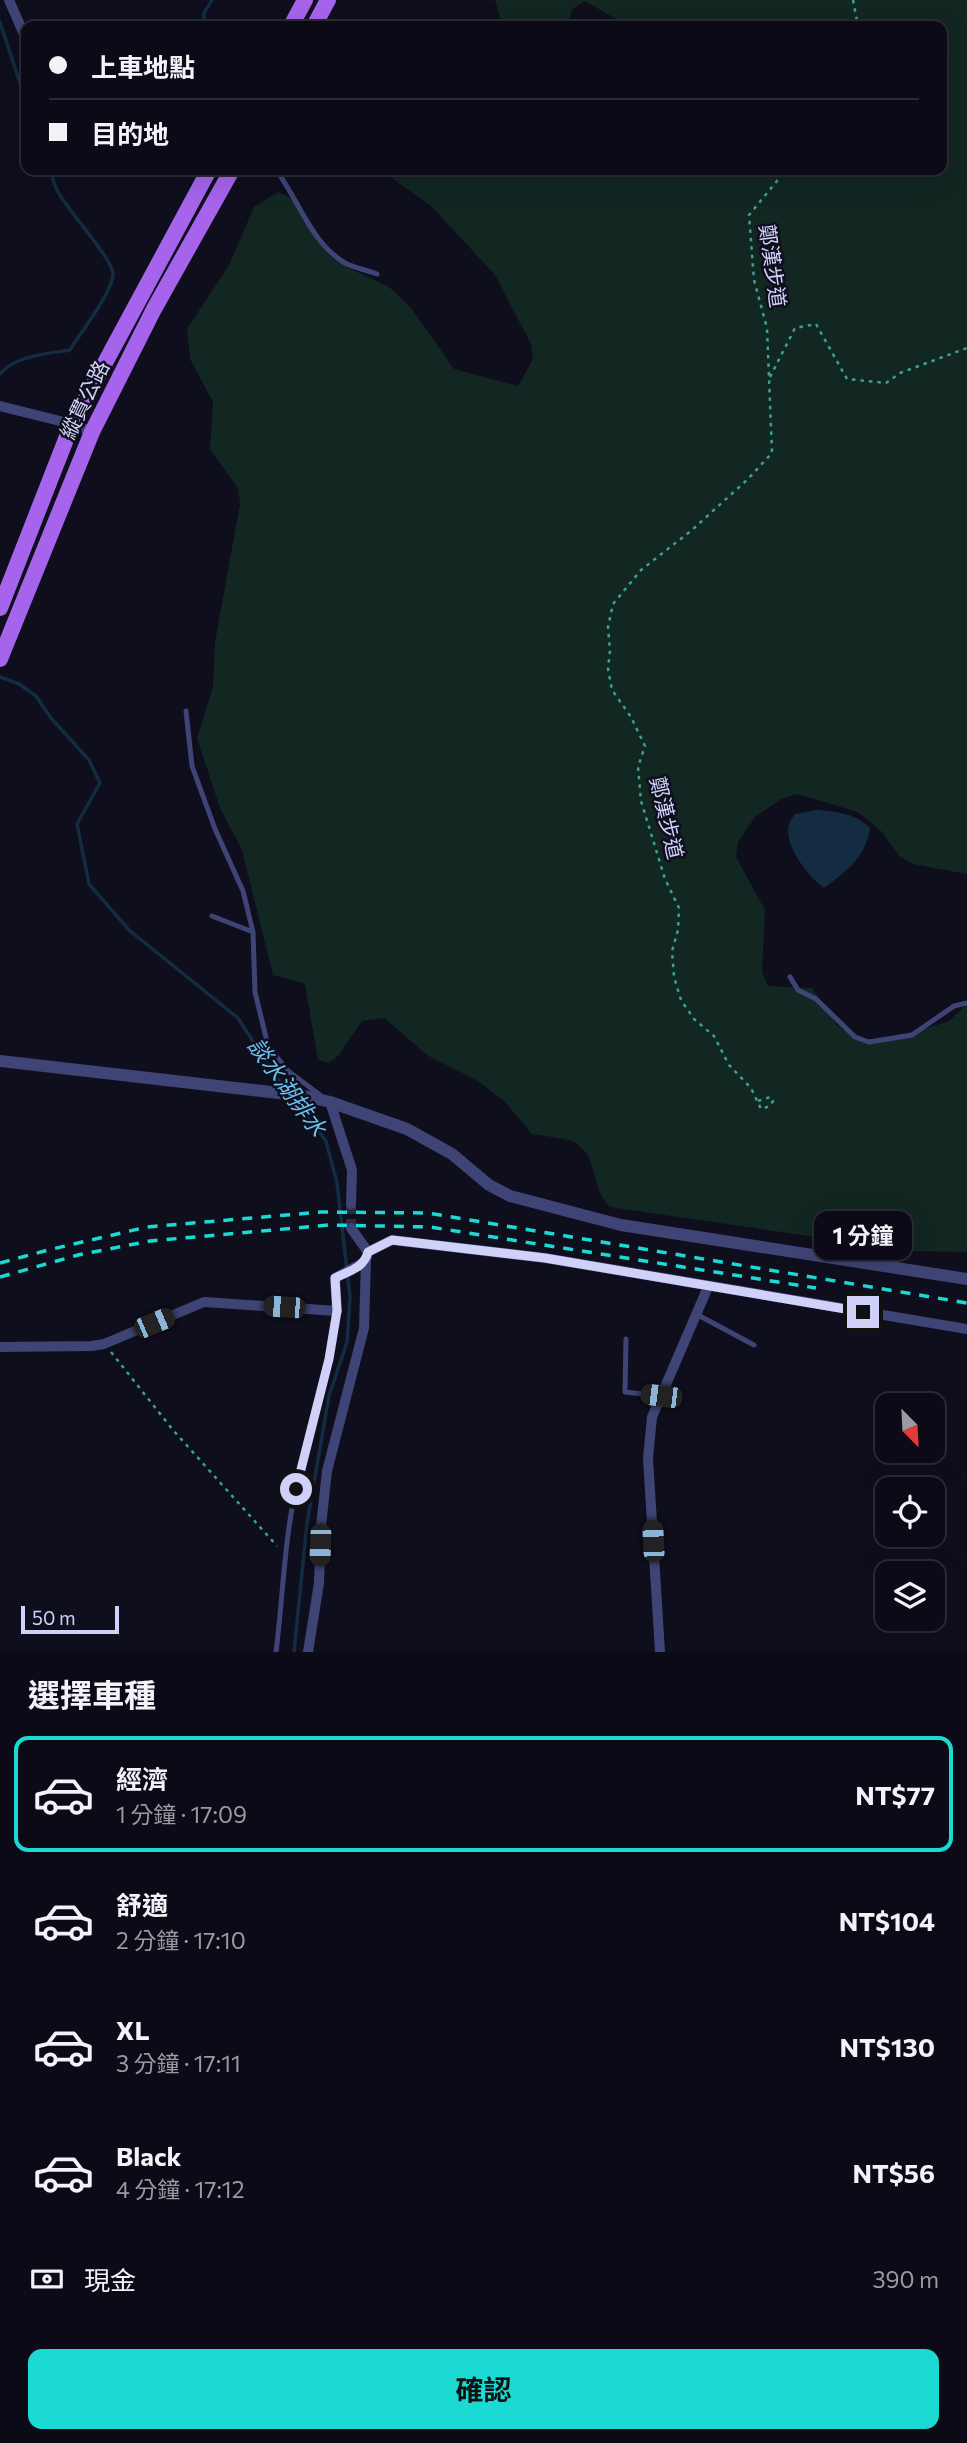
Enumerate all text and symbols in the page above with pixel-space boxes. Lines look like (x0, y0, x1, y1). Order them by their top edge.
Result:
text: 上車地點 (91, 51, 195, 82)
text: 目的地 (91, 118, 169, 149)
street label: 鄭漢步道 (755, 222, 792, 309)
street label: 縱貫公路 (54, 356, 113, 443)
street label: 鄭漢步道 (646, 774, 689, 861)
water label: 談水湖排水 (243, 1032, 334, 1142)
callout: 1 分鐘 (814, 1210, 912, 1260)
text: 1 分鐘 (833, 1221, 893, 1249)
car (263, 1295, 306, 1319)
route end (847, 1296, 879, 1328)
car (131, 1305, 178, 1341)
car (639, 1383, 684, 1409)
north arrow (875, 1393, 945, 1463)
map controls (875, 1393, 945, 1631)
route start (280, 1473, 312, 1505)
button: locate (875, 1477, 945, 1547)
car (642, 1519, 665, 1563)
car (309, 1524, 332, 1566)
button: layers (875, 1561, 945, 1631)
scale bar (21, 1603, 119, 1635)
text: 50 m (32, 1606, 76, 1629)
text: 選擇車種 (28, 1674, 156, 1714)
icon: car (32, 1763, 95, 1826)
text: 經濟 (116, 1763, 168, 1794)
text: NT$77 (855, 1779, 935, 1810)
text: 1 分鐘 · 17:09 (116, 1800, 247, 1828)
icon: car (32, 1889, 95, 1952)
text: 舒適 (116, 1889, 168, 1920)
text: NT$104 (839, 1905, 935, 1936)
text: 2 分鐘 · 17:10 (116, 1926, 246, 1954)
text: XL (116, 2014, 150, 2045)
icon: car (32, 2015, 95, 2078)
text: NT$130 (840, 2031, 935, 2062)
text: 3 分鐘 · 17:11 (116, 2049, 241, 2077)
text: Black (116, 2140, 182, 2171)
icon: car (32, 2141, 95, 2204)
text: NT$56 (853, 2157, 935, 2188)
text: 4 分鐘 · 17:12 (116, 2175, 244, 2203)
icon: cash (28, 2260, 66, 2298)
text: 現金 (84, 2264, 136, 2295)
text: 390 m (872, 2265, 939, 2293)
button: 確認 (28, 2349, 939, 2429)

